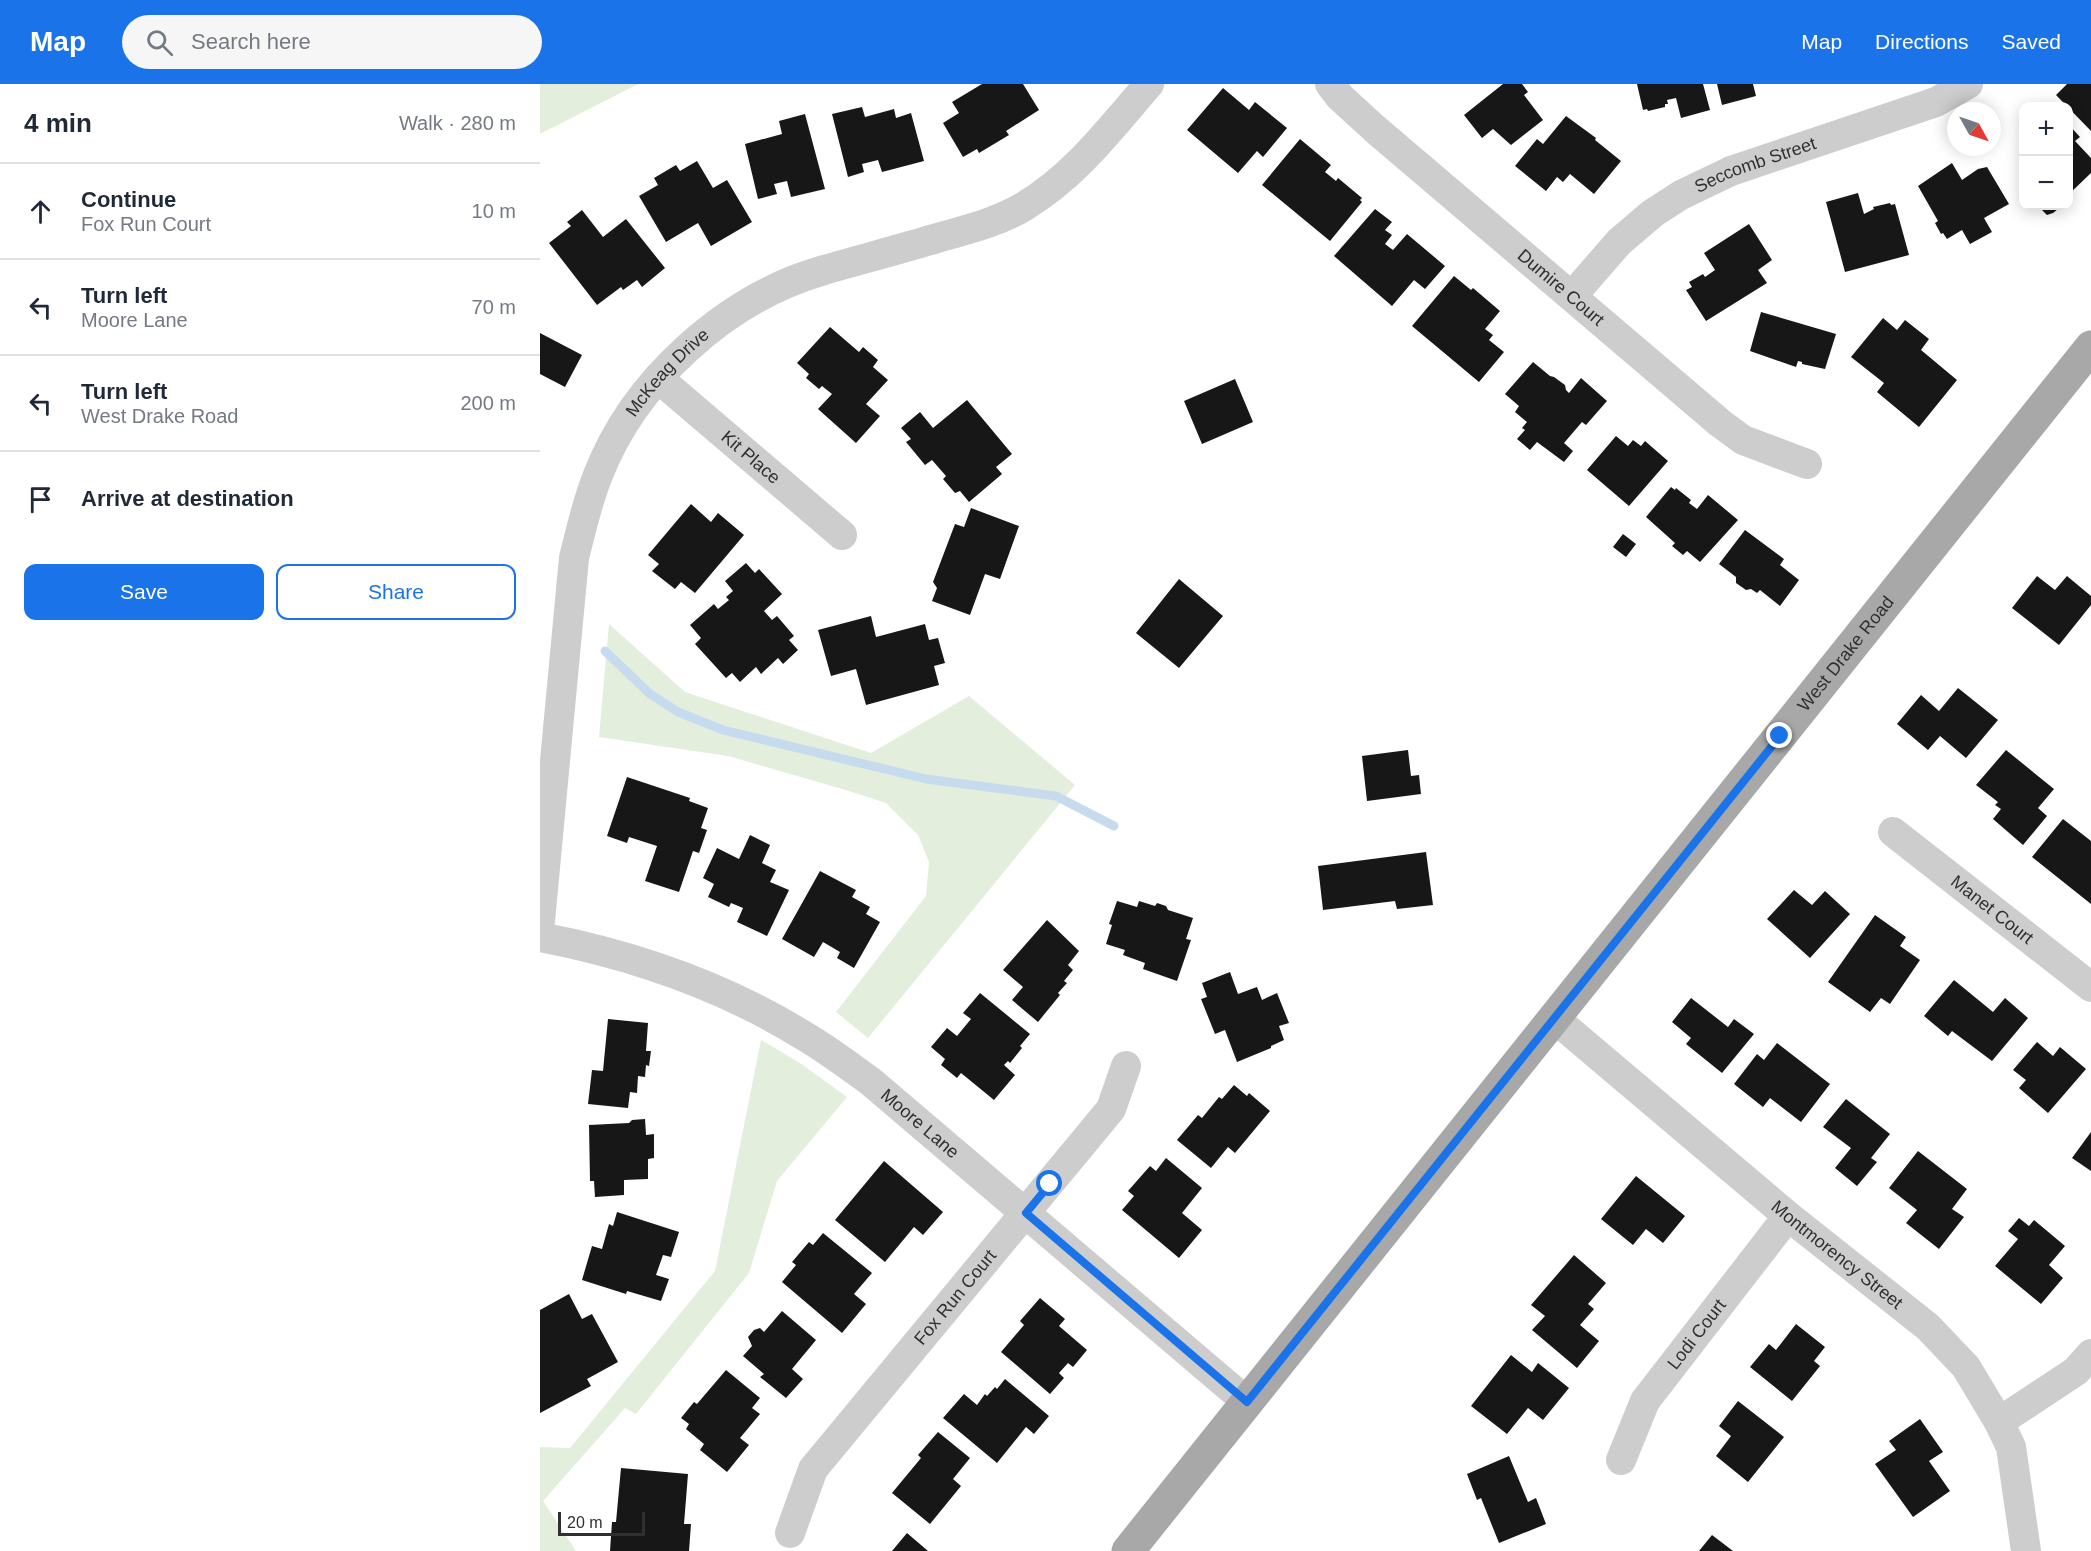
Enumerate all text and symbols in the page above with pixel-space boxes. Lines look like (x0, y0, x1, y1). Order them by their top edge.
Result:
search box (122, 15, 542, 69)
text: Map (30, 26, 86, 57)
icon: search (143, 26, 176, 59)
text: Search here (191, 29, 311, 54)
text: Map (1801, 30, 1842, 53)
text: Directions (1875, 30, 1968, 53)
text: Saved (2001, 30, 2061, 53)
north arrow (1947, 102, 2001, 156)
map controls (2019, 102, 2073, 210)
button: + (2019, 102, 2073, 156)
text: 4 min (24, 108, 92, 138)
text: Walk · 280 m (399, 112, 516, 134)
street label: Seccomb Street (1691, 133, 1819, 197)
button: − (2019, 156, 2073, 210)
text: Continue (81, 187, 176, 212)
icon: ahead (24, 195, 57, 228)
text: 10 m (472, 200, 516, 222)
text: Fox Run Court (81, 213, 211, 235)
street label: Dumire Court (1514, 245, 1608, 330)
text: Turn left (81, 283, 167, 308)
icon: left (24, 291, 57, 324)
text: 70 m (472, 296, 516, 318)
text: Moore Lane (81, 309, 188, 331)
street label: McKeag Drive (622, 324, 713, 420)
text: Turn left (81, 379, 167, 404)
icon: left (24, 387, 57, 420)
text: 200 m (460, 392, 516, 414)
text: West Drake Road (81, 405, 238, 427)
street label: Kit Place (717, 427, 784, 488)
icon: arrive (24, 483, 57, 516)
text: Arrive at destination (81, 486, 294, 511)
button: Save (24, 564, 264, 620)
button: Share (276, 564, 516, 620)
street label: West Drake Road (1794, 592, 1898, 715)
route end (1766, 722, 1792, 748)
street label: Manet Court (1947, 871, 2037, 948)
street label: Moore Lane (877, 1085, 963, 1162)
route start (1036, 1170, 1062, 1196)
street label: Montmorency Street (1767, 1196, 1907, 1313)
street label: Fox Run Court (910, 1246, 1000, 1349)
street label: Lodi Court (1663, 1295, 1730, 1373)
scale bar (558, 1509, 645, 1536)
text: 20 m (567, 1514, 603, 1531)

